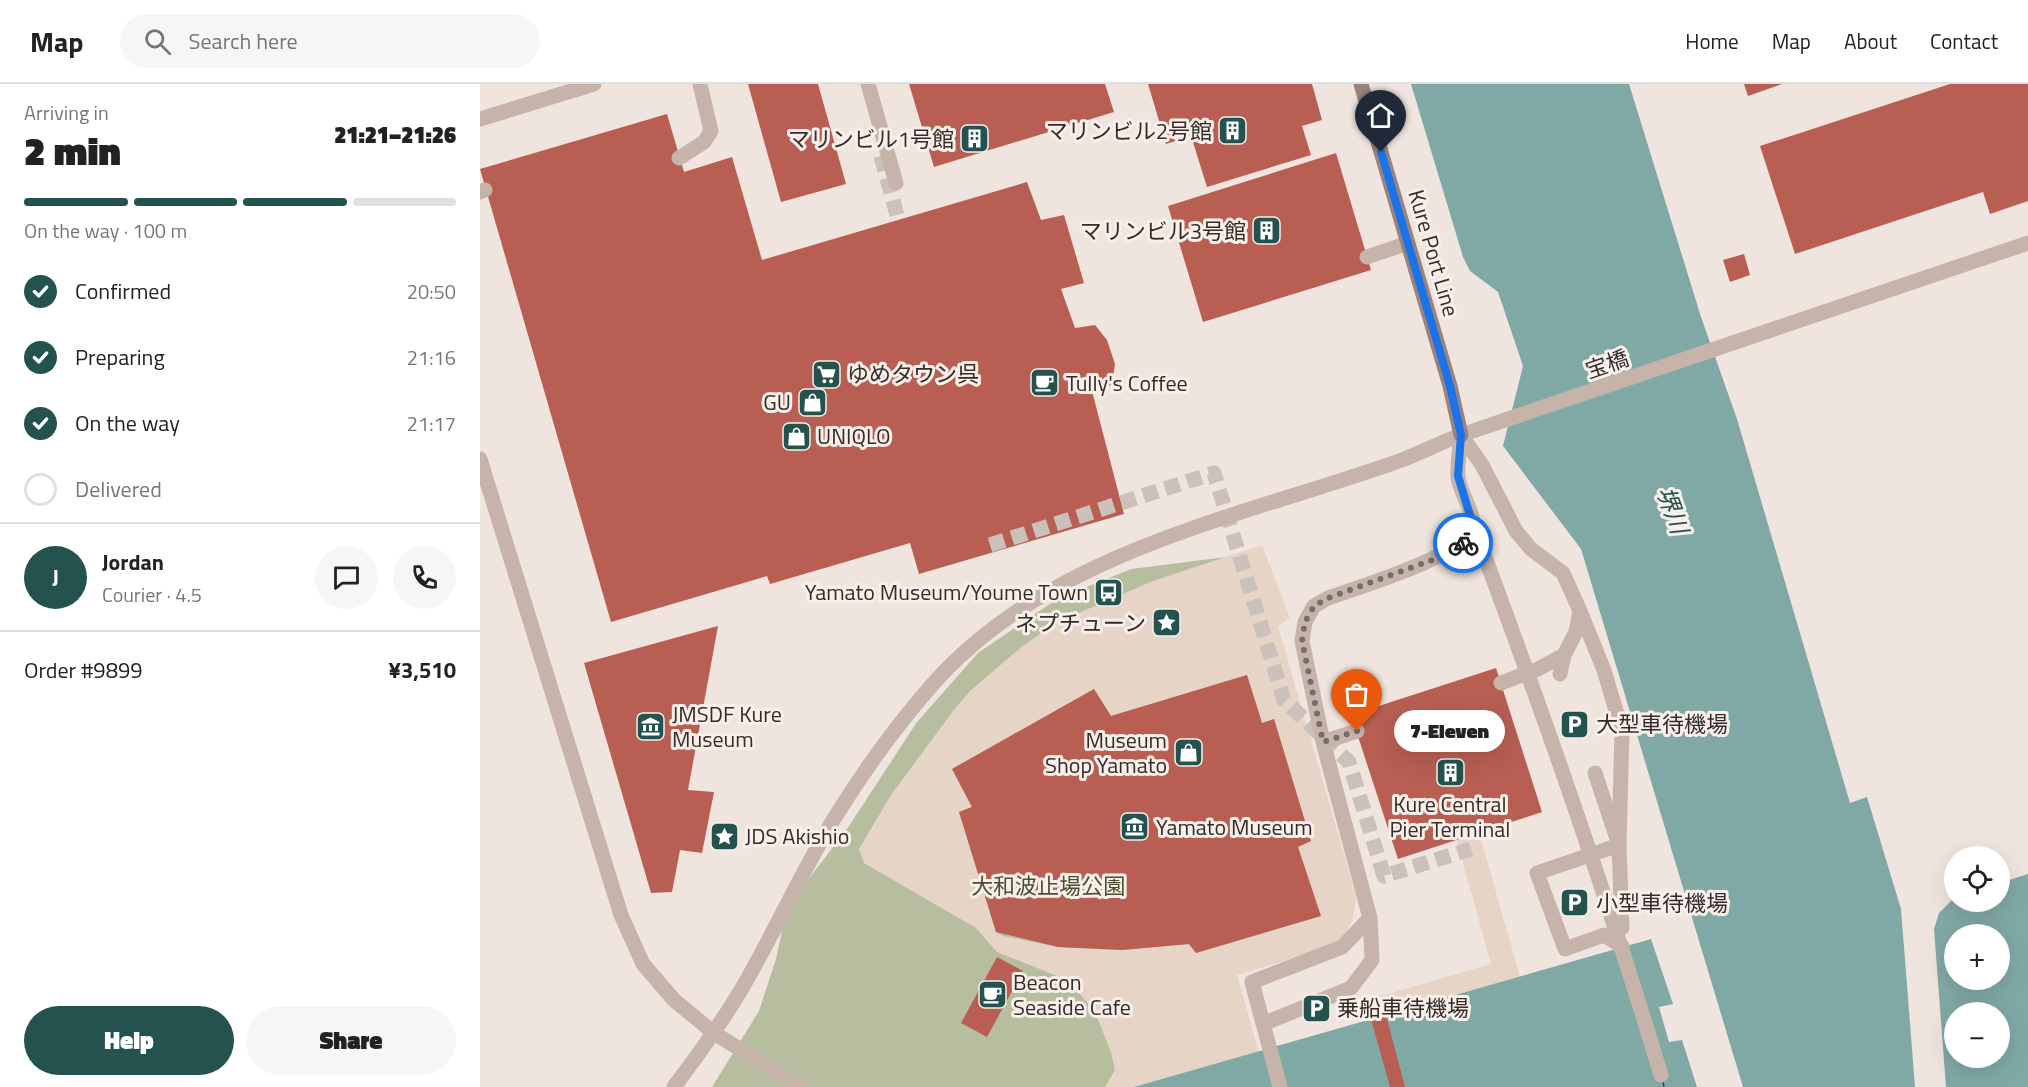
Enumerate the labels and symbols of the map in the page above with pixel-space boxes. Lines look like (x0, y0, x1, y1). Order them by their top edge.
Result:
pin (1355, 90, 1406, 152)
place label: マリンビル2号館 (1046, 114, 1212, 148)
building icon: マリンビル2号館 (1217, 115, 1249, 147)
place label: マリンビル1号館 (788, 122, 954, 156)
building icon: マリンビル1号館 (959, 123, 991, 155)
street label: Kure Port Line (1400, 186, 1468, 320)
place label: マリンビル3号館 (1080, 214, 1246, 248)
building icon: マリンビル3号館 (1251, 215, 1283, 247)
street label: 宝橋 (1581, 341, 1633, 387)
place label: ゆめタウン呉 (847, 357, 979, 391)
supermarket icon: ゆめタウン呉 (810, 358, 842, 390)
place label: Tully's Coffee (1066, 366, 1188, 400)
cafe icon: Tully's Coffee (1029, 367, 1061, 399)
place label: GU (763, 385, 791, 419)
shop icon: GU (796, 386, 828, 418)
place label: UNIQLO (817, 419, 891, 453)
shop icon: UNIQLO (780, 420, 812, 452)
water label: 堺川 (1648, 481, 1699, 542)
courier (1433, 513, 1493, 573)
place label: Yamato Museum/Youme Town (805, 575, 1088, 609)
bus stop icon: Yamato Museum/Youme Town (1093, 576, 1125, 608)
place label: ネプチューン (1015, 606, 1146, 640)
place icon: ネプチューン (1151, 607, 1183, 639)
pin (1331, 669, 1382, 731)
place label: JMSDF Kure Museum (672, 697, 782, 756)
place label: 大型車待機場 (1596, 707, 1728, 741)
parking icon: 大型車待機場 (1559, 708, 1591, 740)
callout: 7-Eleven (1393, 710, 1504, 752)
museum icon: JMSDF Kure Museum (635, 711, 667, 743)
place label: Museum Shop Yamato (1045, 723, 1167, 782)
shop icon: Museum Shop Yamato (1172, 737, 1204, 769)
building icon: Kure Central Pier Terminal (1434, 756, 1466, 788)
place label: Kure Central Pier Terminal (1390, 787, 1510, 846)
place label: Yamato Museum (1156, 810, 1313, 844)
museum icon: Yamato Museum (1119, 811, 1151, 843)
place label: JDS Akishio (745, 819, 849, 853)
place icon: JDS Akishio (708, 820, 740, 852)
park label: 大和波止場公園 (971, 869, 1125, 903)
place label: 小型車待機場 (1596, 886, 1728, 920)
parking icon: 小型車待機場 (1559, 887, 1591, 919)
place label: Beacon Seaside Cafe (1013, 965, 1131, 1024)
cafe icon: Beacon Seaside Cafe (976, 979, 1008, 1011)
place label: 乗船車待機場 (1337, 991, 1469, 1025)
parking icon: 乗船車待機場 (1300, 992, 1332, 1024)

